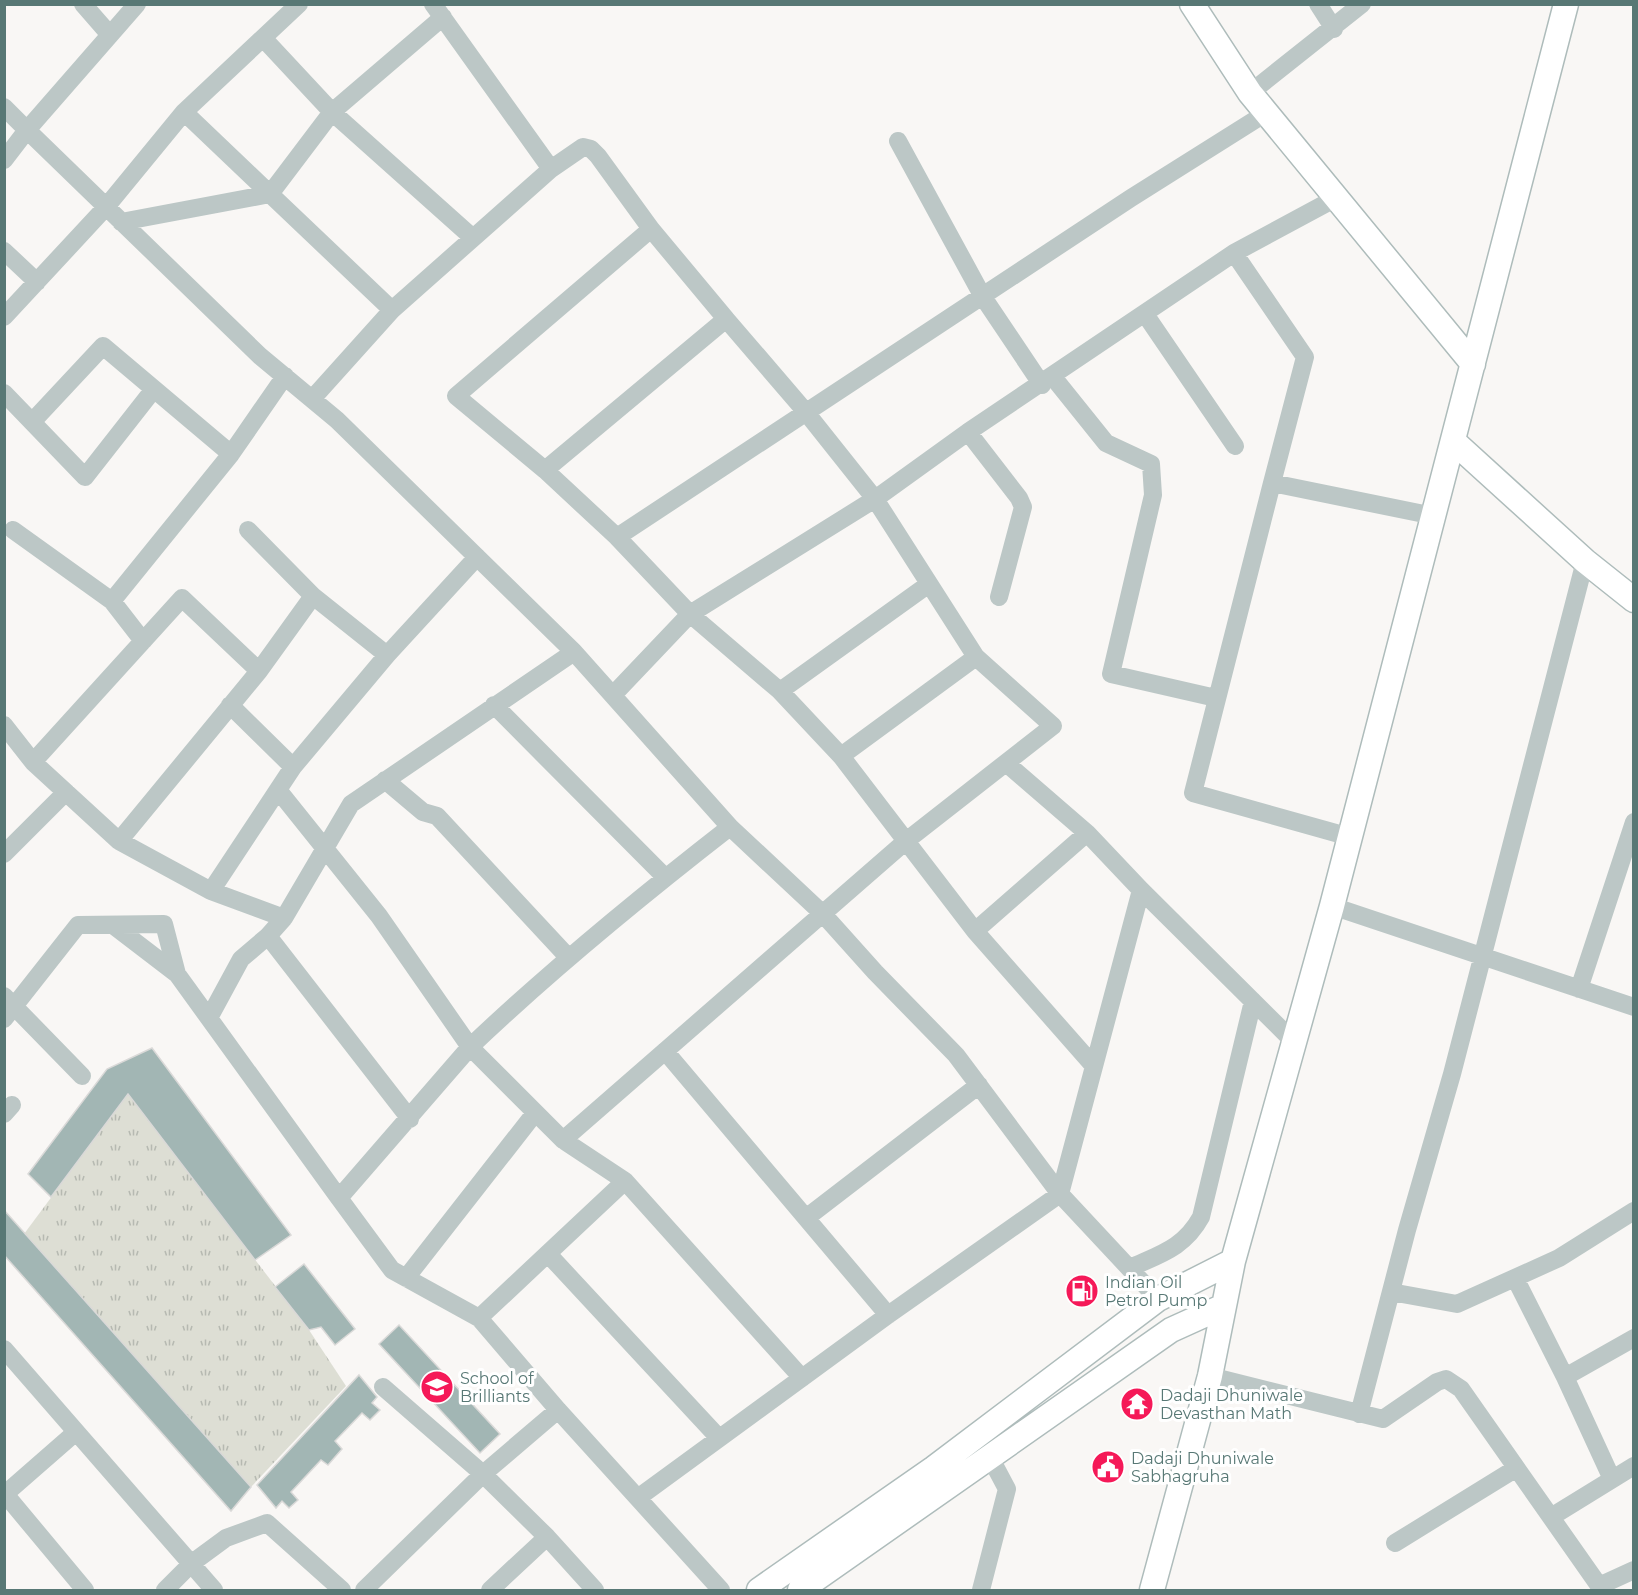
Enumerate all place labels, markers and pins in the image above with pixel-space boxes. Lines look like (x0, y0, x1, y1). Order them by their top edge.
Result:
fuel station icon: Indian Oil Petrol Pump (1064, 1273, 1100, 1309)
place label: Indian Oil Petrol Pump (1105, 1273, 1207, 1310)
school or university icon: School of Brilliants (419, 1369, 455, 1405)
place label: School of Brilliants (460, 1369, 534, 1406)
temple icon: Dadaji Dhuniwale Devasthan Math (1119, 1386, 1155, 1422)
place label: Dadaji Dhuniwale Devasthan Math (1160, 1386, 1303, 1423)
public building icon: Dadaji Dhuniwale Sabhagruha (1090, 1449, 1126, 1485)
place label: Dadaji Dhuniwale Sabhagruha (1131, 1449, 1274, 1486)

